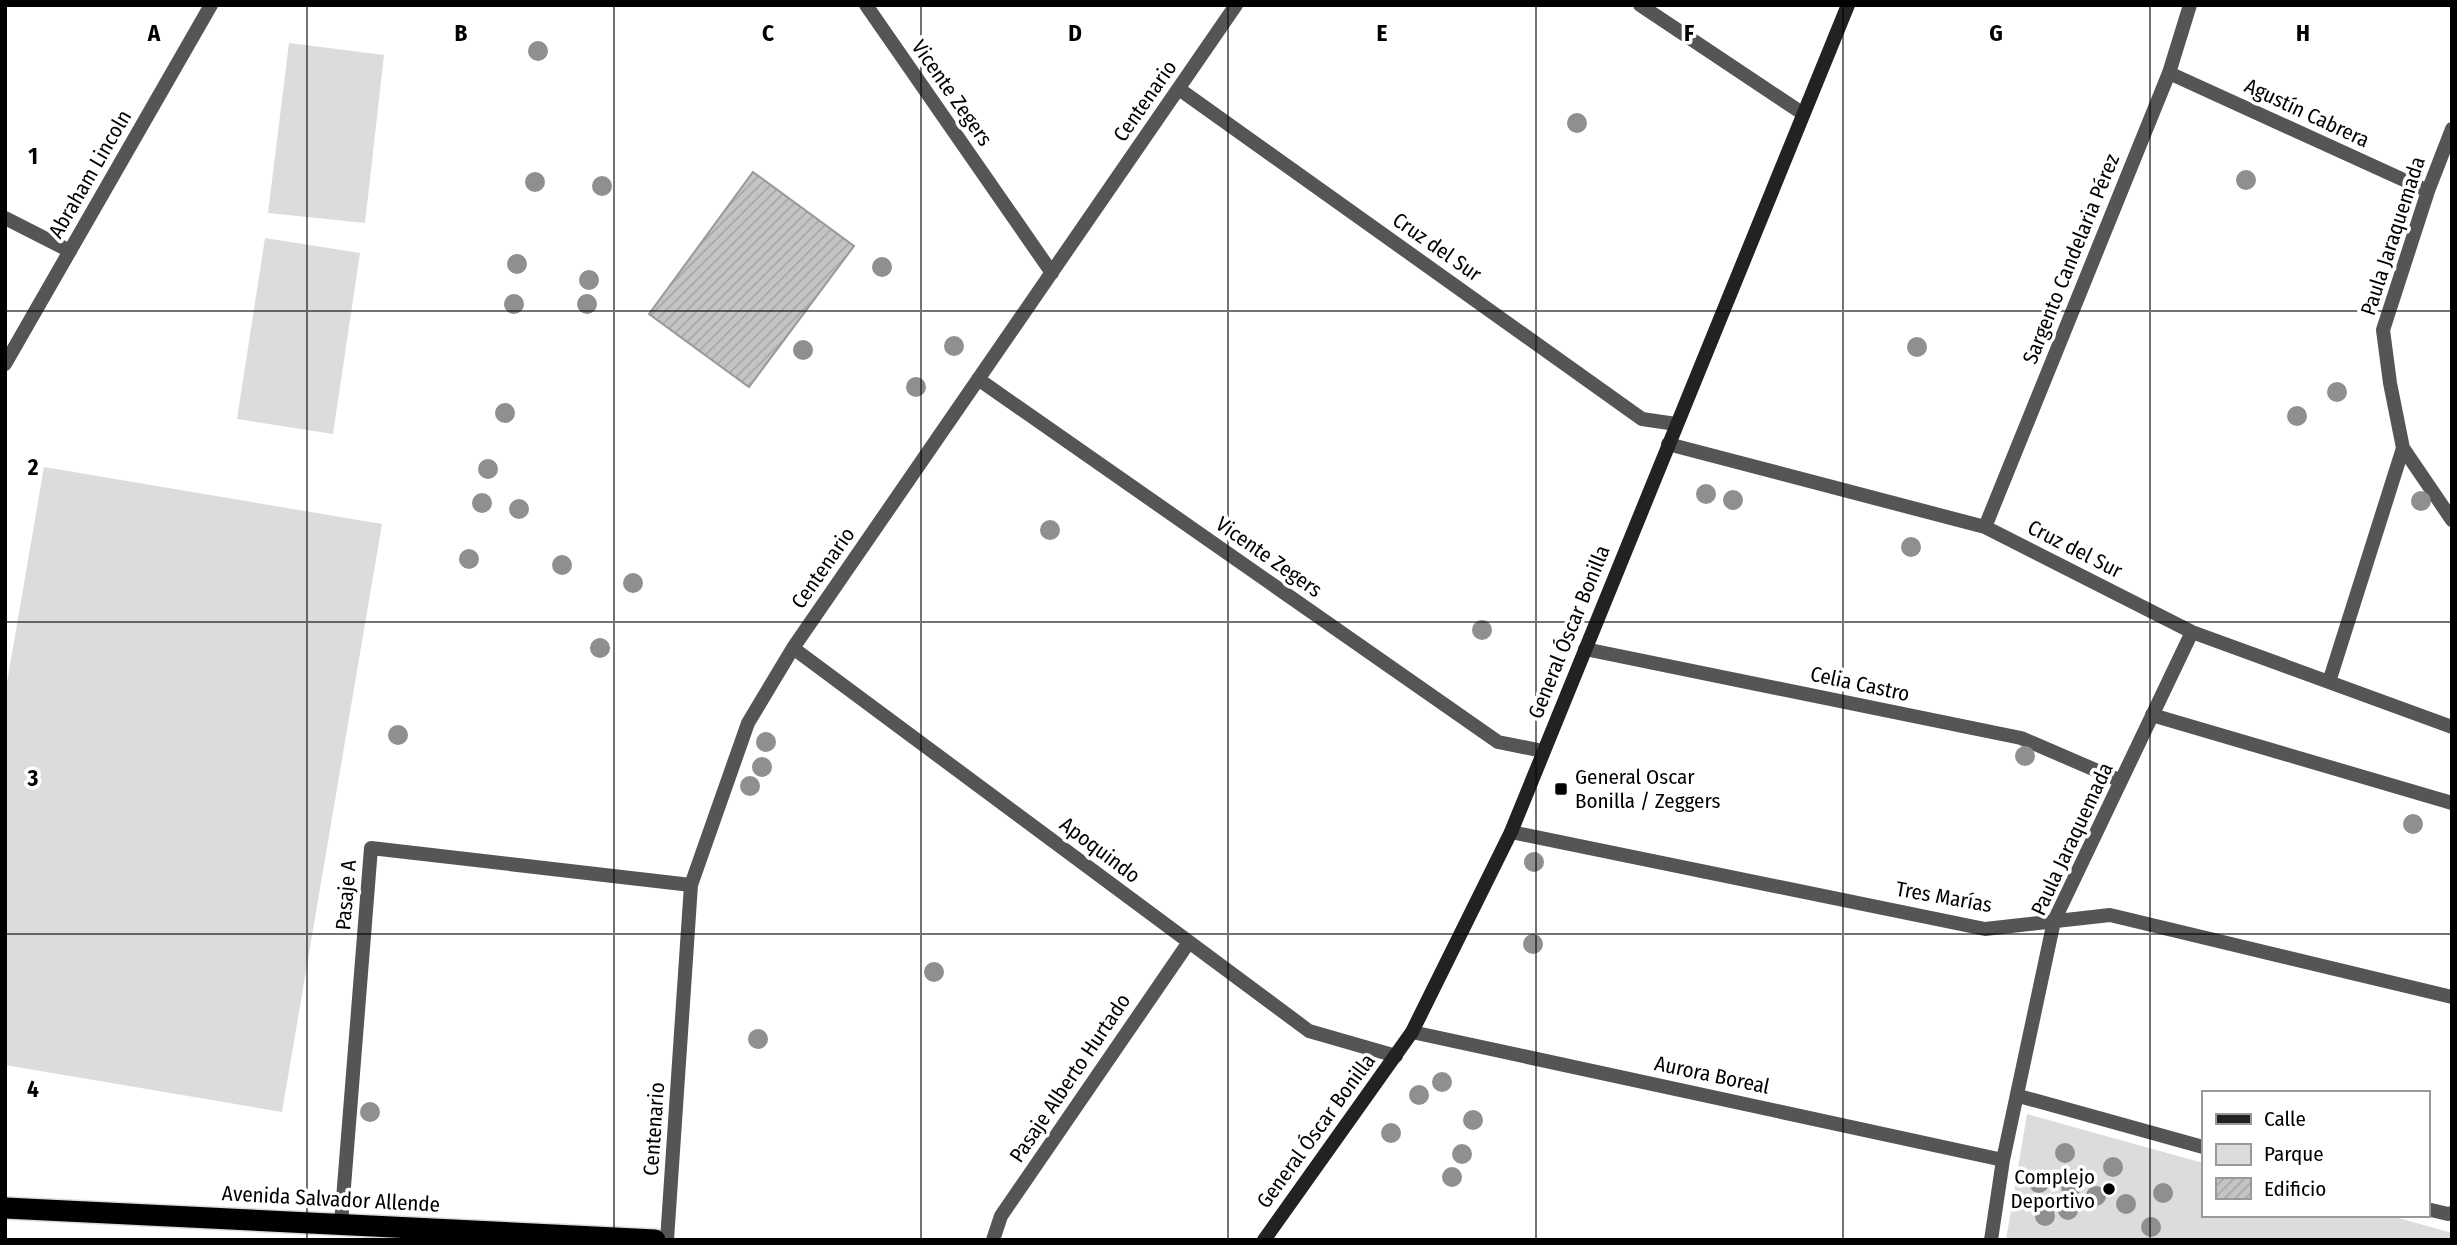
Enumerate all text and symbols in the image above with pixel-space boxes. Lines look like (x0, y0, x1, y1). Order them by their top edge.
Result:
text: A (147, 19, 161, 47)
text: B (455, 19, 468, 47)
text: C (762, 19, 774, 47)
text: D (1068, 19, 1082, 47)
text: E (1377, 19, 1388, 47)
text: F (1684, 19, 1694, 47)
text: G (1989, 19, 2003, 47)
text: H (2296, 19, 2310, 47)
street label: Vicente Zegers (906, 35, 998, 151)
street label: Centenario (1107, 55, 1183, 147)
street label: Agustín Cabrera (2240, 73, 2374, 153)
street label: Abraham Lincoln (43, 105, 137, 243)
text: 1 (28, 142, 38, 170)
street label: Sargento Candelaria Pérez (2017, 150, 2125, 368)
street label: Paula Jaraquemada (2355, 153, 2431, 319)
street label: Cruz del Sur (1387, 207, 1487, 287)
text: 2 (27, 453, 39, 481)
street label: Vicente Zegers (1211, 511, 1327, 603)
street label: Cruz del Sur (2023, 514, 2127, 584)
street label: Centenario (785, 522, 861, 614)
street label: General Óscar Bonilla (1522, 541, 1616, 723)
street label: Celia Castro (1808, 661, 1912, 707)
street label: Paula Jaraquemada (2025, 759, 2119, 919)
text: 3 (27, 764, 39, 792)
place label: General Oscar Bonilla / Zeggers (1575, 764, 1720, 814)
marker: General Oscar Bonilla / Zeggers (1553, 781, 1569, 797)
street label: Apoquindo (1055, 811, 1145, 889)
street label: Pasaje A (330, 859, 362, 931)
street label: Tres Marías (1894, 876, 1994, 918)
street label: Pasaje Alberto Hurtado (1004, 989, 1136, 1167)
street label: General Óscar Bonilla (1251, 1049, 1381, 1213)
street label: Aurora Boreal (1652, 1050, 1772, 1100)
text: 4 (27, 1075, 39, 1103)
street label: Centenario (638, 1081, 670, 1177)
legend (2202, 1091, 2429, 1217)
text: Calle (2264, 1106, 2306, 1132)
text: Parque (2264, 1141, 2324, 1167)
place label: Complejo Deportivo (2010, 1164, 2095, 1214)
text: Edificio (2264, 1176, 2326, 1202)
street label: Avenida Salvador Allende (221, 1180, 441, 1218)
marker: Complejo Deportivo (2101, 1181, 2117, 1197)

